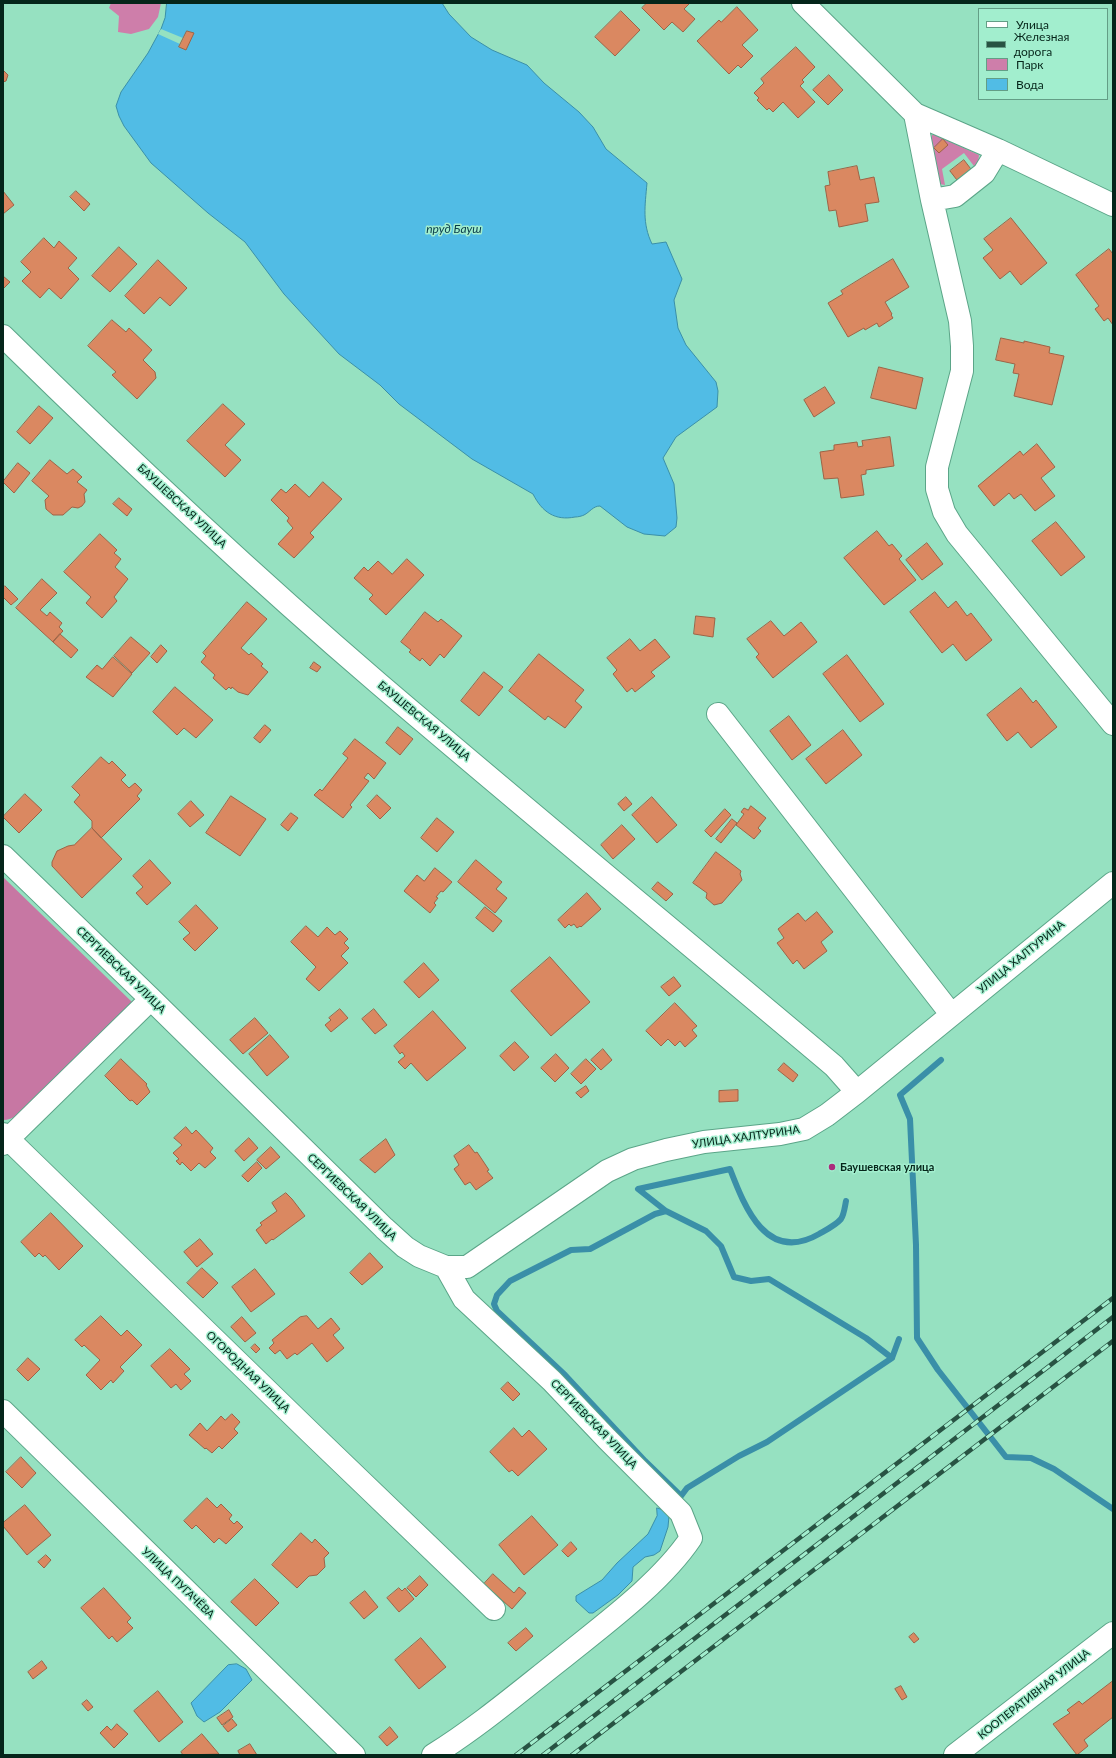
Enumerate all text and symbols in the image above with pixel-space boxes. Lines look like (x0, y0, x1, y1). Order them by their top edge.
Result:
legend (978, 8, 1108, 100)
text: Улица (1016, 17, 1049, 32)
text: Железная дорога (1014, 29, 1069, 59)
text: Парк (1016, 57, 1044, 72)
text: Вода (1016, 77, 1044, 92)
water label: пруд Бауш (426, 222, 482, 236)
street label: БАУШЕВСКАЯ УЛИЦА (135, 461, 229, 551)
street label: БАУШЕВСКАЯ УЛИЦА (375, 678, 473, 764)
street label: УЛИЦА ХАЛТУРИНА (975, 918, 1067, 996)
street label: СЕРГИЕВСКАЯ УЛИЦА (74, 924, 168, 1016)
street label: УЛИЦА ХАЛТУРИНА (691, 1123, 801, 1151)
street label: СЕРГИЕВСКАЯ УЛИЦА (305, 1151, 399, 1243)
place label: Баушевская улица (840, 1160, 934, 1174)
marker: Баушевская улица (827, 1162, 837, 1172)
street label: ОГОРОДНАЯ УЛИЦА (203, 1329, 293, 1415)
street label: СЕРГИЕВСКАЯ УЛИЦА (548, 1377, 640, 1471)
street label: УЛИЦА ПУГАЧЁВА (139, 1545, 217, 1621)
street label: КООПЕРАТИВНАЯ УЛИЦА (975, 1646, 1093, 1742)

